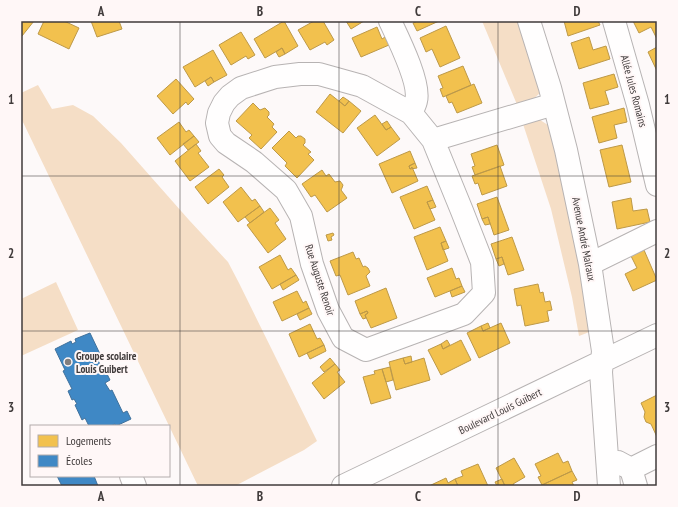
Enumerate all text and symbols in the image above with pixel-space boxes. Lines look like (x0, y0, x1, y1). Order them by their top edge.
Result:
text: A (97, 3, 105, 20)
text: B (257, 3, 263, 20)
text: C (415, 3, 421, 20)
text: D (574, 3, 581, 20)
street label: Allée Jules Romains (618, 53, 650, 129)
text: 1 (8, 91, 14, 108)
text: 1 (664, 91, 670, 108)
street label: Avenue André Malraux (569, 196, 599, 283)
street label: Rue Auguste Renoir (302, 243, 338, 317)
text: 2 (8, 245, 14, 262)
text: 2 (664, 245, 670, 262)
place label: Groupe scolaire Louis Guibert (76, 349, 137, 376)
marker: Groupe scolaire Louis Guibert (63, 357, 73, 367)
street label: Boulevard Louis Guibert (456, 385, 544, 437)
text: 3 (8, 399, 14, 416)
text: 3 (664, 399, 670, 416)
legend (30, 425, 170, 477)
text: Logements (66, 433, 111, 448)
text: Écoles (66, 453, 92, 468)
text: A (97, 488, 105, 505)
text: B (257, 488, 263, 505)
text: C (415, 488, 421, 505)
text: D (574, 488, 581, 505)

